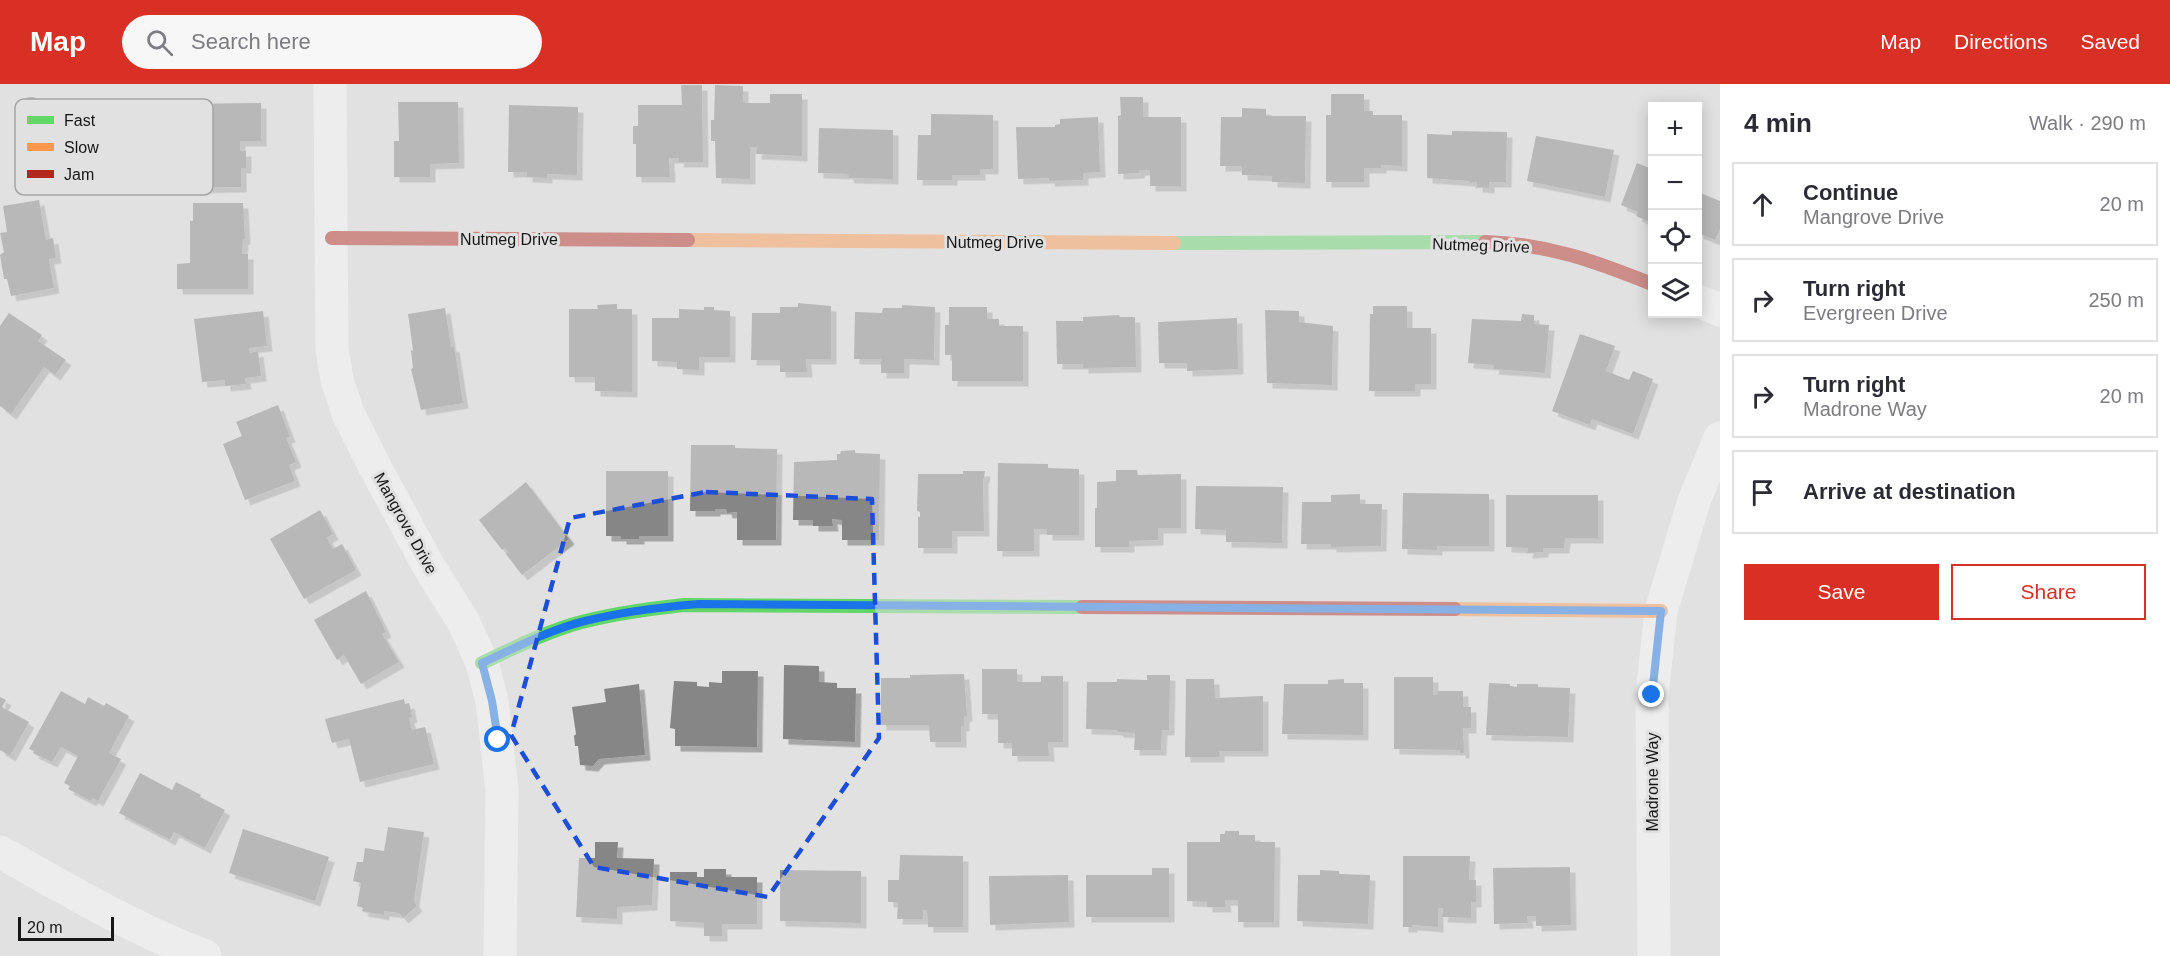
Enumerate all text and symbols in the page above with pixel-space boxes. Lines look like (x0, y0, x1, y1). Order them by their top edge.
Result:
search box (122, 15, 542, 69)
text: Map (30, 26, 86, 57)
icon: search (143, 26, 176, 59)
text: Search here (191, 29, 311, 54)
text: Map (1880, 30, 1921, 53)
text: Directions (1954, 30, 2047, 53)
text: Saved (2080, 30, 2140, 53)
legend (15, 99, 213, 195)
map controls (1648, 102, 1702, 318)
button: + (1648, 102, 1702, 156)
text: 4 min (1744, 108, 1812, 138)
text: Fast (64, 112, 96, 129)
text: Walk · 290 m (2029, 112, 2146, 134)
text: Slow (64, 139, 99, 156)
button: − (1648, 156, 1702, 210)
text: Jam (64, 166, 94, 183)
text: Continue (1803, 180, 1898, 205)
icon: ahead (1746, 188, 1779, 221)
text: 20 m (2100, 193, 2144, 215)
text: Mangrove Drive (1803, 206, 1944, 228)
button: locate (1648, 210, 1702, 264)
street label: Nutmeg Drive (460, 231, 558, 248)
street label: Nutmeg Drive (946, 234, 1044, 251)
street label: Nutmeg Drive (1432, 235, 1530, 256)
button: layers (1648, 264, 1702, 318)
text: Turn right (1803, 276, 1905, 301)
icon: right (1746, 284, 1779, 317)
text: 250 m (2088, 289, 2144, 311)
text: Evergreen Drive (1803, 302, 1948, 324)
text: Turn right (1803, 372, 1905, 397)
icon: right (1746, 380, 1779, 413)
text: 20 m (2100, 385, 2144, 407)
text: Madrone Way (1803, 398, 1927, 420)
street label: Mangrove Drive (371, 470, 440, 577)
icon: arrive (1746, 476, 1779, 509)
text: Arrive at destination (1803, 479, 2016, 504)
button: Save (1744, 564, 1939, 620)
button: Share (1951, 564, 2146, 620)
route end (1638, 681, 1664, 707)
route start (484, 726, 510, 752)
street label: Madrone Way (1644, 733, 1661, 832)
scale bar (18, 914, 114, 942)
text: 20 m (27, 919, 63, 936)

